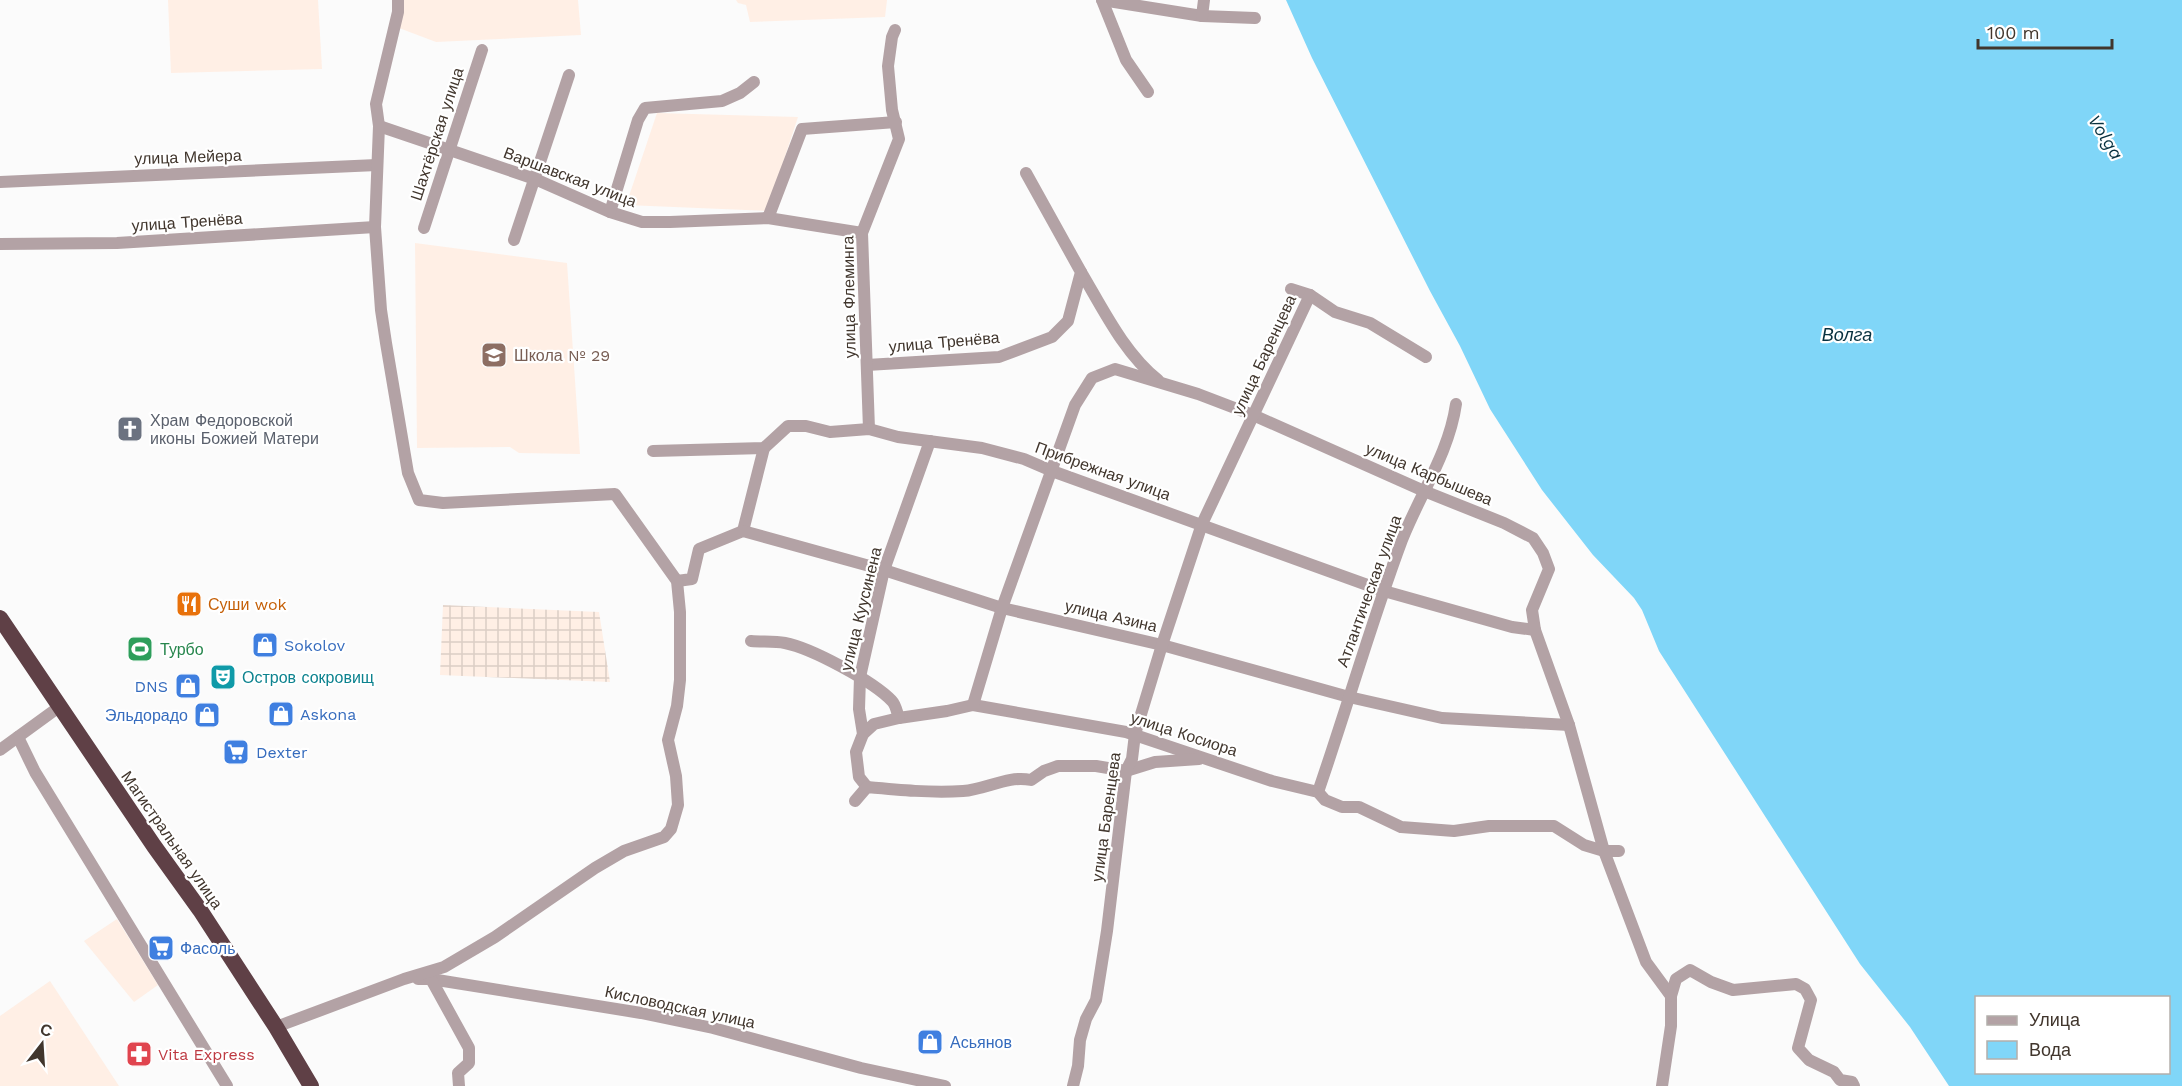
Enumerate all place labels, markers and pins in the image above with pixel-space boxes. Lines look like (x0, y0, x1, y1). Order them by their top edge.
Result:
school or university icon: Школа № 29 (479, 340, 509, 370)
place label: Школа № 29 (514, 346, 610, 365)
place label: Храм Федоровской иконы Божией Матери (150, 411, 319, 448)
church icon: Храм Федоровской иконы Божией Матери (115, 414, 145, 444)
restaurant icon: Суши wok (174, 589, 204, 619)
place label: Суши wok (208, 595, 287, 614)
shop icon: Sokolov (250, 630, 280, 660)
sports icon: Турбо (125, 634, 155, 664)
place label: Sokolov (284, 636, 346, 655)
place label: Турбо (160, 640, 204, 659)
theatre icon: Остров сокровищ (208, 662, 238, 692)
place label: Остров сокровищ (242, 668, 374, 687)
shop icon: DNS (173, 671, 203, 701)
place label: DNS (134, 677, 168, 696)
shop icon: Askona (266, 699, 296, 729)
shop icon: Эльдорадо (192, 700, 222, 730)
place label: Askona (300, 705, 356, 724)
place label: Эльдорадо (105, 706, 188, 725)
supermarket icon: Dexter (221, 737, 251, 767)
place label: Dexter (256, 743, 308, 762)
supermarket icon: Фасоль (146, 933, 176, 963)
place label: Фасоль (180, 939, 235, 958)
shop icon: Асьянов (915, 1027, 945, 1057)
place label: Асьянов (950, 1033, 1012, 1052)
pharmacy icon: Vita Express (124, 1039, 154, 1069)
place label: Vita Express (158, 1045, 255, 1064)

